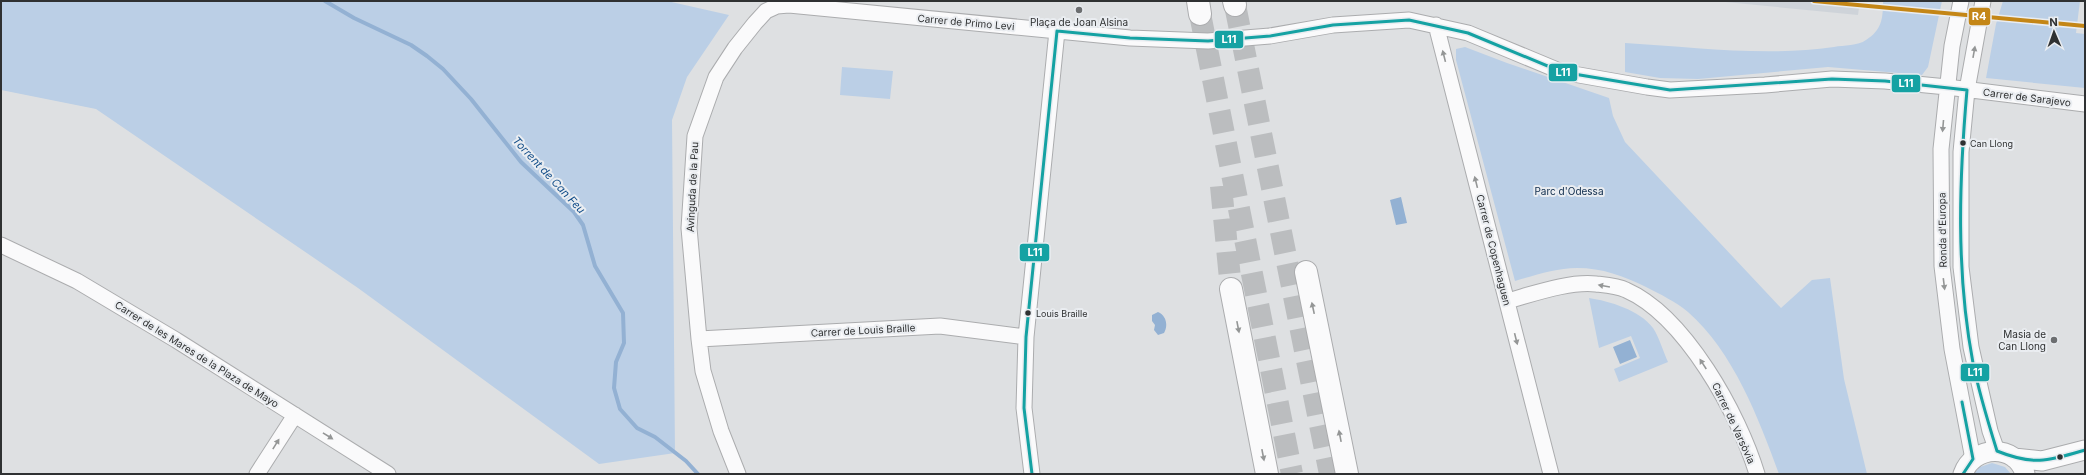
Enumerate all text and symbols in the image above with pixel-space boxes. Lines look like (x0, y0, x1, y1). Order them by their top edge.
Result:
marker: Plaça de Joan Alsina (1074, 5, 1084, 15)
line badge: R4 (1968, 7, 1991, 26)
text: R4 (1972, 9, 1986, 23)
street label: Carrer de Primo Levi (917, 12, 1015, 32)
north arrow (2034, 12, 2074, 52)
text: N (2049, 15, 2058, 29)
place label: Plaça de Joan Alsina (1030, 16, 1128, 28)
line badge: L11 (1214, 30, 1244, 49)
text: L11 (1221, 32, 1237, 46)
one-way arrow (1972, 46, 1978, 58)
one-way arrow (1441, 49, 1447, 61)
line badge: L11 (1548, 63, 1578, 82)
text: L11 (1555, 65, 1571, 79)
line badge: L11 (1891, 74, 1921, 93)
text: L11 (1898, 76, 1914, 90)
street label: Carrer de Sarajevo (1982, 86, 2072, 108)
one-way arrow (1940, 120, 1947, 132)
water label: Torrent de Can Feu (510, 134, 589, 217)
marker: Can Llong (1958, 138, 1968, 148)
place label: Can Llong (1970, 138, 2013, 149)
street label: Avinguda de la Pau (684, 142, 700, 232)
one-way arrow (1473, 175, 1479, 188)
park label: Parc d'Odessa (1534, 185, 1604, 197)
street label: Ronda d'Europa (1935, 192, 1949, 268)
street label: Carrer de Copenhaguen (1474, 193, 1514, 307)
line badge: L11 (1019, 243, 1050, 262)
text: L11 (1027, 245, 1043, 259)
one-way arrow (1941, 278, 1948, 290)
one-way arrow (1598, 283, 1611, 289)
street label: Carrer de les Mares de la Plaza de Mayo (113, 298, 281, 410)
one-way arrow (1310, 302, 1316, 314)
marker: Louis Braille (1023, 308, 1033, 318)
place label: Louis Braille (1036, 308, 1087, 319)
street label: Carrer de Louis Braille (810, 321, 916, 339)
one-way arrow (1235, 321, 1241, 333)
place label: Masia de Can Llong (1998, 328, 2046, 352)
one-way arrow (1514, 332, 1520, 345)
marker: Masia de Can Llong (2049, 335, 2059, 345)
one-way arrow (1699, 359, 1707, 369)
line badge: L11 (1960, 363, 1990, 382)
text: L11 (1967, 365, 1983, 379)
street label: Carrer de Varsòvia (1710, 381, 1758, 465)
one-way arrow (1336, 430, 1342, 442)
one-way arrow (322, 432, 333, 439)
one-way arrow (272, 439, 280, 449)
one-way arrow (1260, 448, 1266, 461)
unlabelled marker (2055, 452, 2065, 462)

